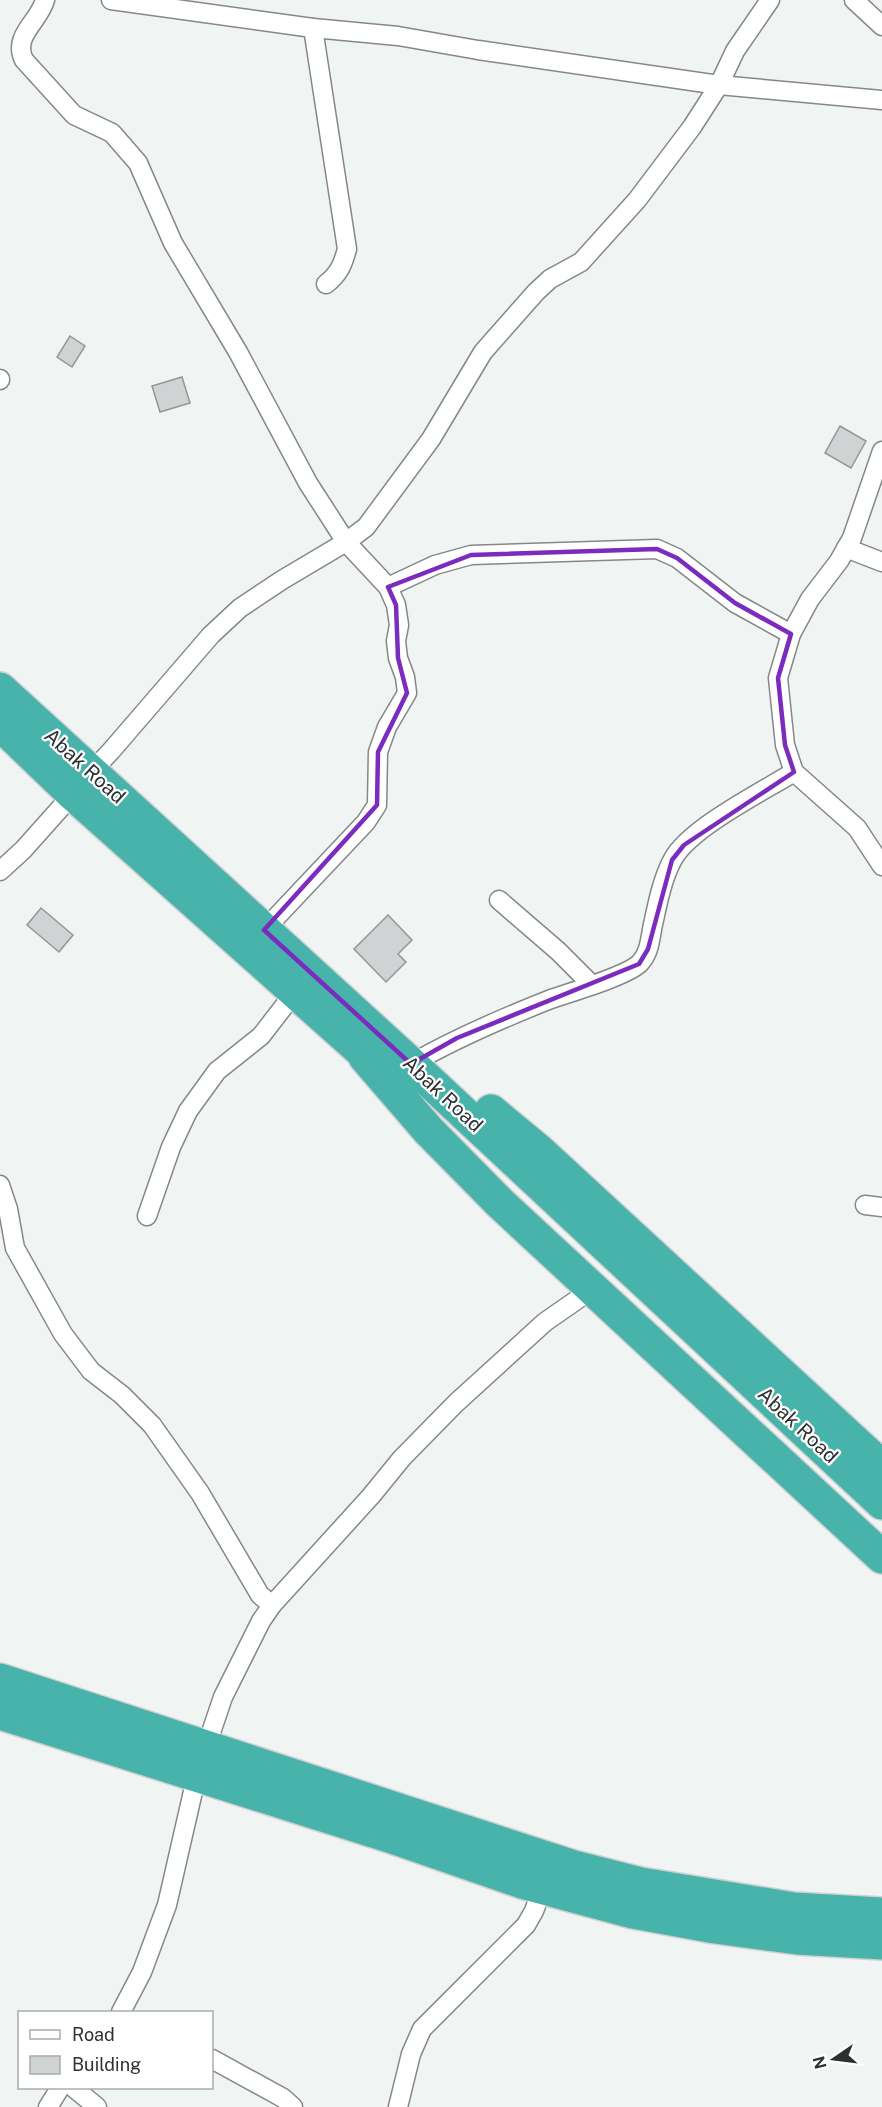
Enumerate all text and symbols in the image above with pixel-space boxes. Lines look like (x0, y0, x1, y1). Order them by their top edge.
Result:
street label: Abak Road (40, 723, 130, 809)
street label: Abak Road (398, 1051, 488, 1137)
street label: Abak Road (753, 1382, 843, 1468)
legend (18, 2011, 213, 2089)
text: Road (72, 2024, 115, 2045)
north arrow (804, 2029, 864, 2089)
text: Building (72, 2054, 141, 2075)
text: N (809, 2054, 831, 2071)

